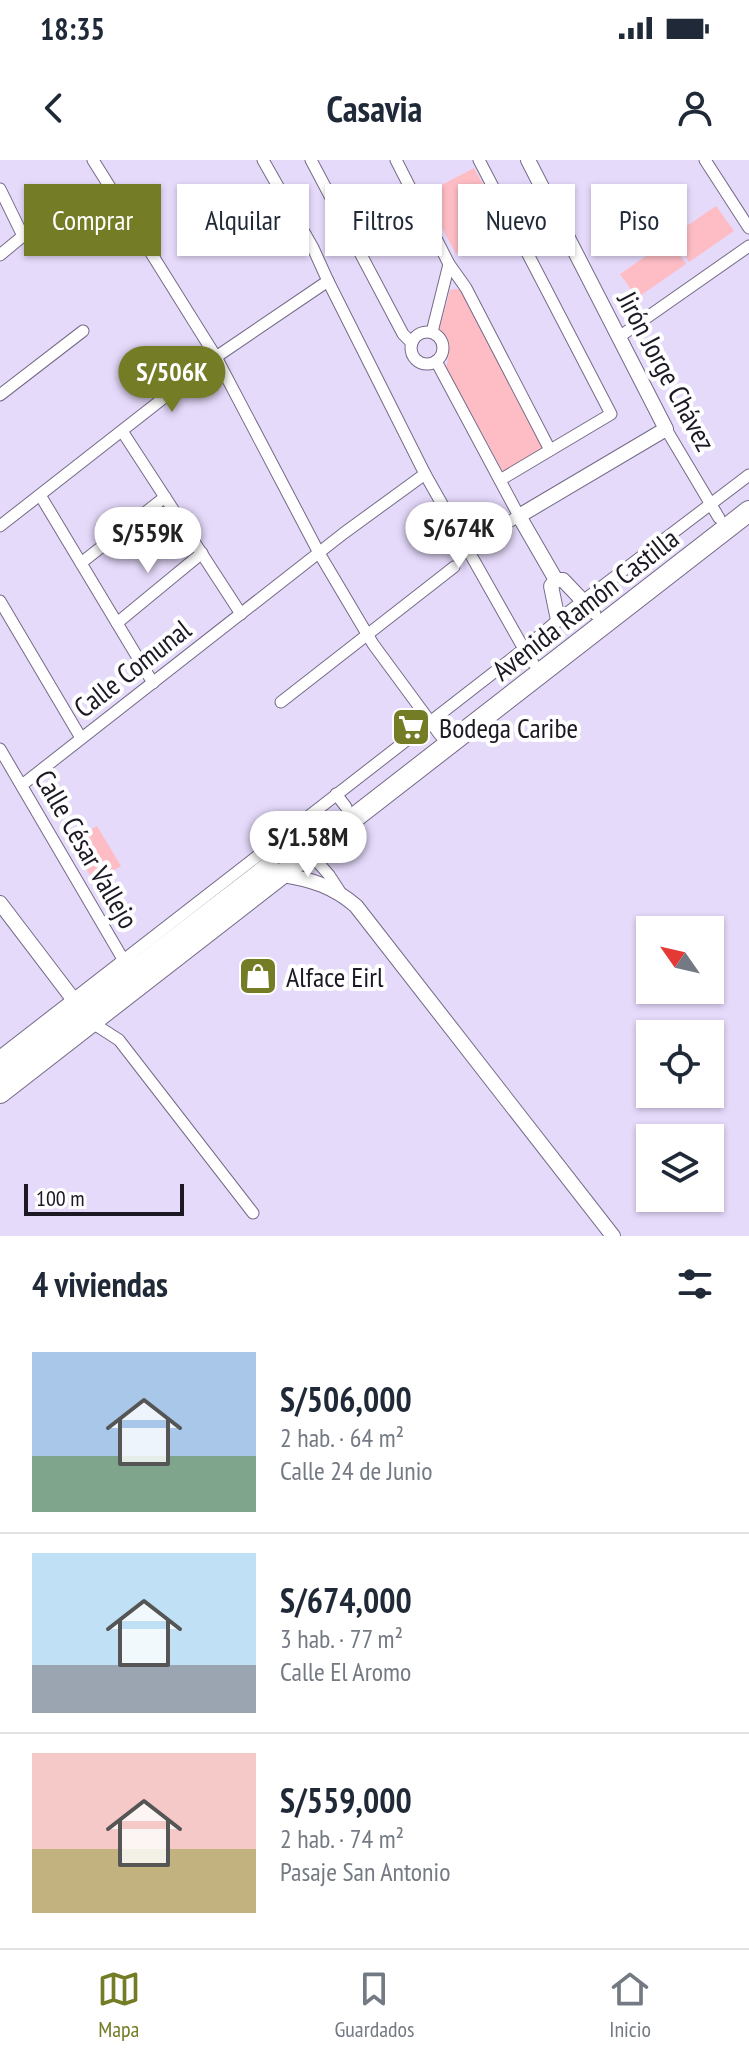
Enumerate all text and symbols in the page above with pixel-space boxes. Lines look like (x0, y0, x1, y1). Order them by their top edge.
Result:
text: 18:35 (40, 9, 105, 48)
text: Casavia (327, 85, 422, 132)
icon: back (32, 86, 76, 130)
icon: person (673, 86, 717, 130)
chip: Comprar (24, 184, 161, 256)
chip: Alquilar (177, 184, 309, 256)
chip: Filtros (325, 184, 442, 256)
chip: Nuevo (458, 184, 575, 256)
chip: Piso (591, 184, 687, 256)
street label: Jirón Jorge Chávez (609, 284, 725, 457)
pin: S/506K (107, 346, 237, 414)
text: S/506K (136, 355, 208, 388)
pin: S/674K (394, 502, 524, 570)
pin: S/559K (83, 507, 213, 575)
text: S/674K (423, 511, 495, 544)
text: S/559K (112, 516, 184, 549)
street label: Avenida Ramón Castilla (484, 520, 686, 688)
street label: Calle Comunal (66, 610, 198, 725)
supermarket icon: Bodega Caribe (390, 706, 432, 748)
place label: Bodega Caribe (439, 709, 578, 746)
street label: Calle César Vallejo (27, 763, 147, 935)
pin: S/1.58M (234, 811, 382, 879)
text: S/1.58M (268, 820, 348, 853)
north arrow (636, 916, 724, 1004)
map controls (636, 916, 724, 1212)
shop icon: Alface Eirl (237, 955, 279, 997)
place label: Alface Eirl (286, 958, 384, 995)
button: locate (636, 1020, 724, 1108)
button: layers (636, 1124, 724, 1212)
scale bar (24, 1180, 184, 1216)
text: 100 m (36, 1184, 85, 1212)
text: 4 viviendas (32, 1262, 168, 1306)
icon: filters (673, 1262, 717, 1306)
text: S/506,000 (280, 1377, 412, 1421)
icon: home (96, 1384, 192, 1480)
text: 2 hab. · 64 m² (280, 1421, 404, 1454)
text: Calle 24 de Junio (280, 1454, 433, 1487)
text: S/674,000 (280, 1578, 412, 1622)
icon: home (96, 1585, 192, 1681)
text: 3 hab. · 77 m² (280, 1622, 403, 1655)
text: Calle El Aromo (280, 1655, 411, 1688)
text: S/559,000 (280, 1778, 412, 1822)
icon: home (96, 1785, 192, 1881)
text: 2 hab. · 74 m² (280, 1822, 404, 1855)
text: Pasaje San Antonio (280, 1855, 450, 1888)
tab: Mapa (97, 1967, 141, 2043)
tab: Guardados (334, 1967, 414, 2043)
tab: Inicio (608, 1967, 652, 2043)

